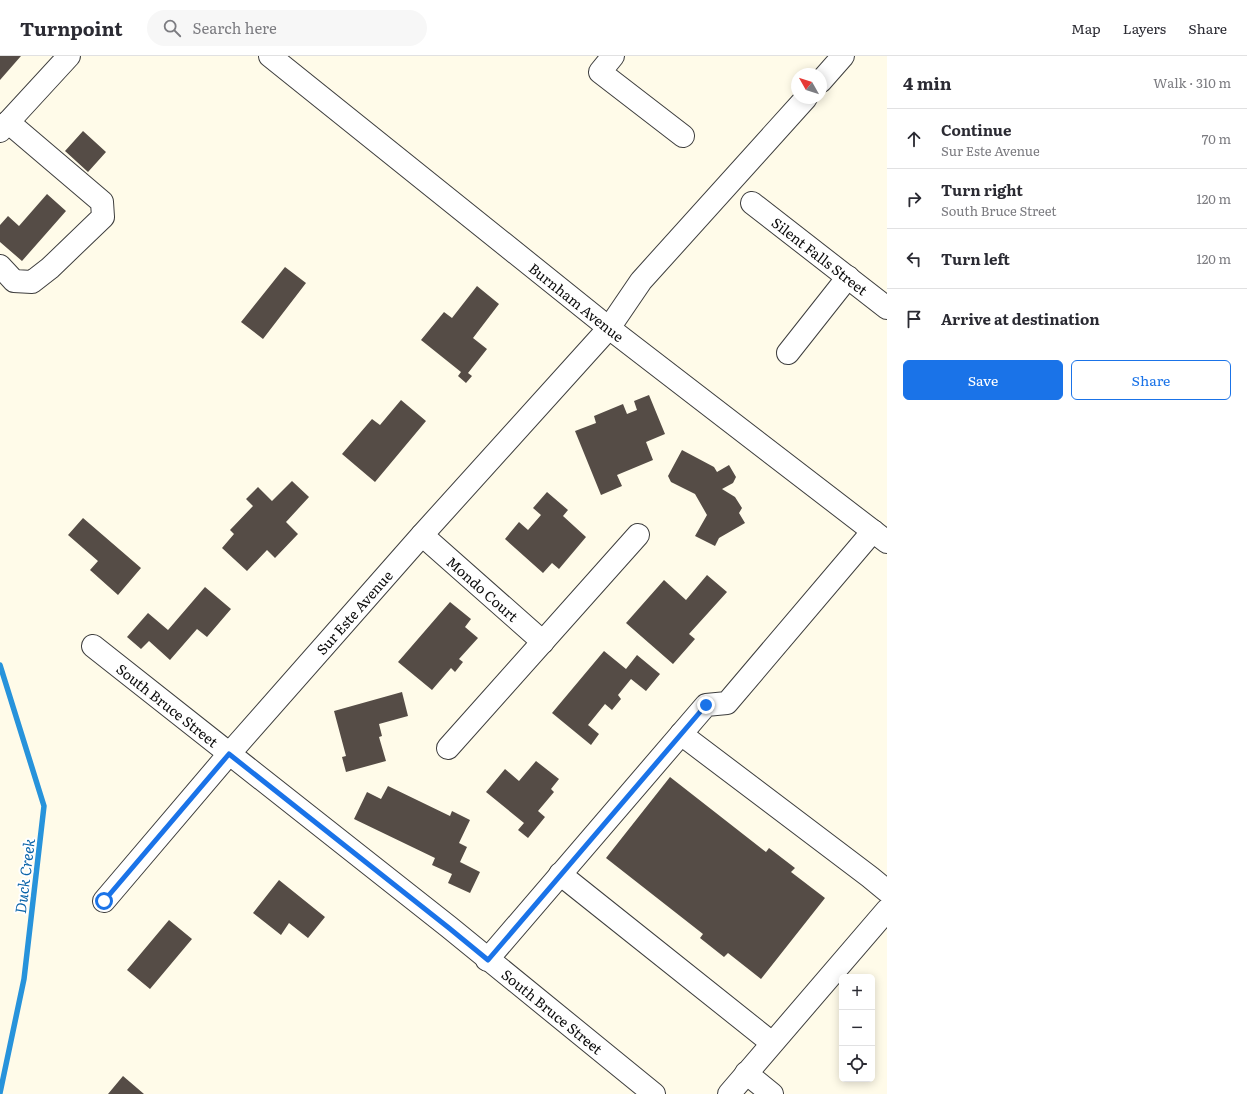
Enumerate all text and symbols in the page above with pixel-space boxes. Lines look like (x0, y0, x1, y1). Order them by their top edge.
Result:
search box (147, 10, 427, 46)
text: Turnpoint (20, 14, 123, 42)
text: Search here (193, 16, 277, 39)
icon: search (161, 17, 183, 39)
text: Map (1071, 18, 1101, 38)
text: Layers (1123, 18, 1166, 38)
text: Share (1188, 18, 1227, 38)
north arrow (791, 68, 827, 104)
text: 4 min (903, 70, 952, 95)
text: Walk · 310 m (1153, 73, 1231, 92)
text: Continue (941, 118, 1011, 141)
icon: ahead (903, 128, 925, 150)
text: 70 m (1202, 129, 1231, 148)
text: Sur Este Avenue (941, 141, 1040, 160)
text: Turn right (941, 178, 1023, 201)
icon: right (903, 188, 925, 210)
text: 120 m (1196, 189, 1231, 208)
text: South Bruce Street (941, 201, 1057, 220)
street label: Silent Falls Street (768, 212, 872, 300)
text: Turn left (941, 247, 1010, 270)
icon: left (903, 248, 925, 270)
text: 120 m (1196, 249, 1231, 268)
street label: Burnham Avenue (525, 258, 628, 346)
text: Arrive at destination (941, 307, 1100, 330)
icon: arrive (903, 308, 925, 330)
button: Save (903, 360, 1063, 400)
button: Share (1071, 360, 1231, 400)
street label: Mondo Court (442, 551, 523, 626)
street label: Sur Este Avenue (311, 566, 397, 659)
street label: South Bruce Street (112, 658, 223, 752)
route end (697, 696, 715, 714)
water label: Duck Creek (8, 836, 40, 915)
route start (95, 892, 113, 910)
street label: South Bruce Street (498, 964, 607, 1059)
map controls (839, 974, 875, 1082)
button: + (839, 974, 875, 1010)
button: − (839, 1010, 875, 1046)
button: locate (839, 1046, 875, 1082)

